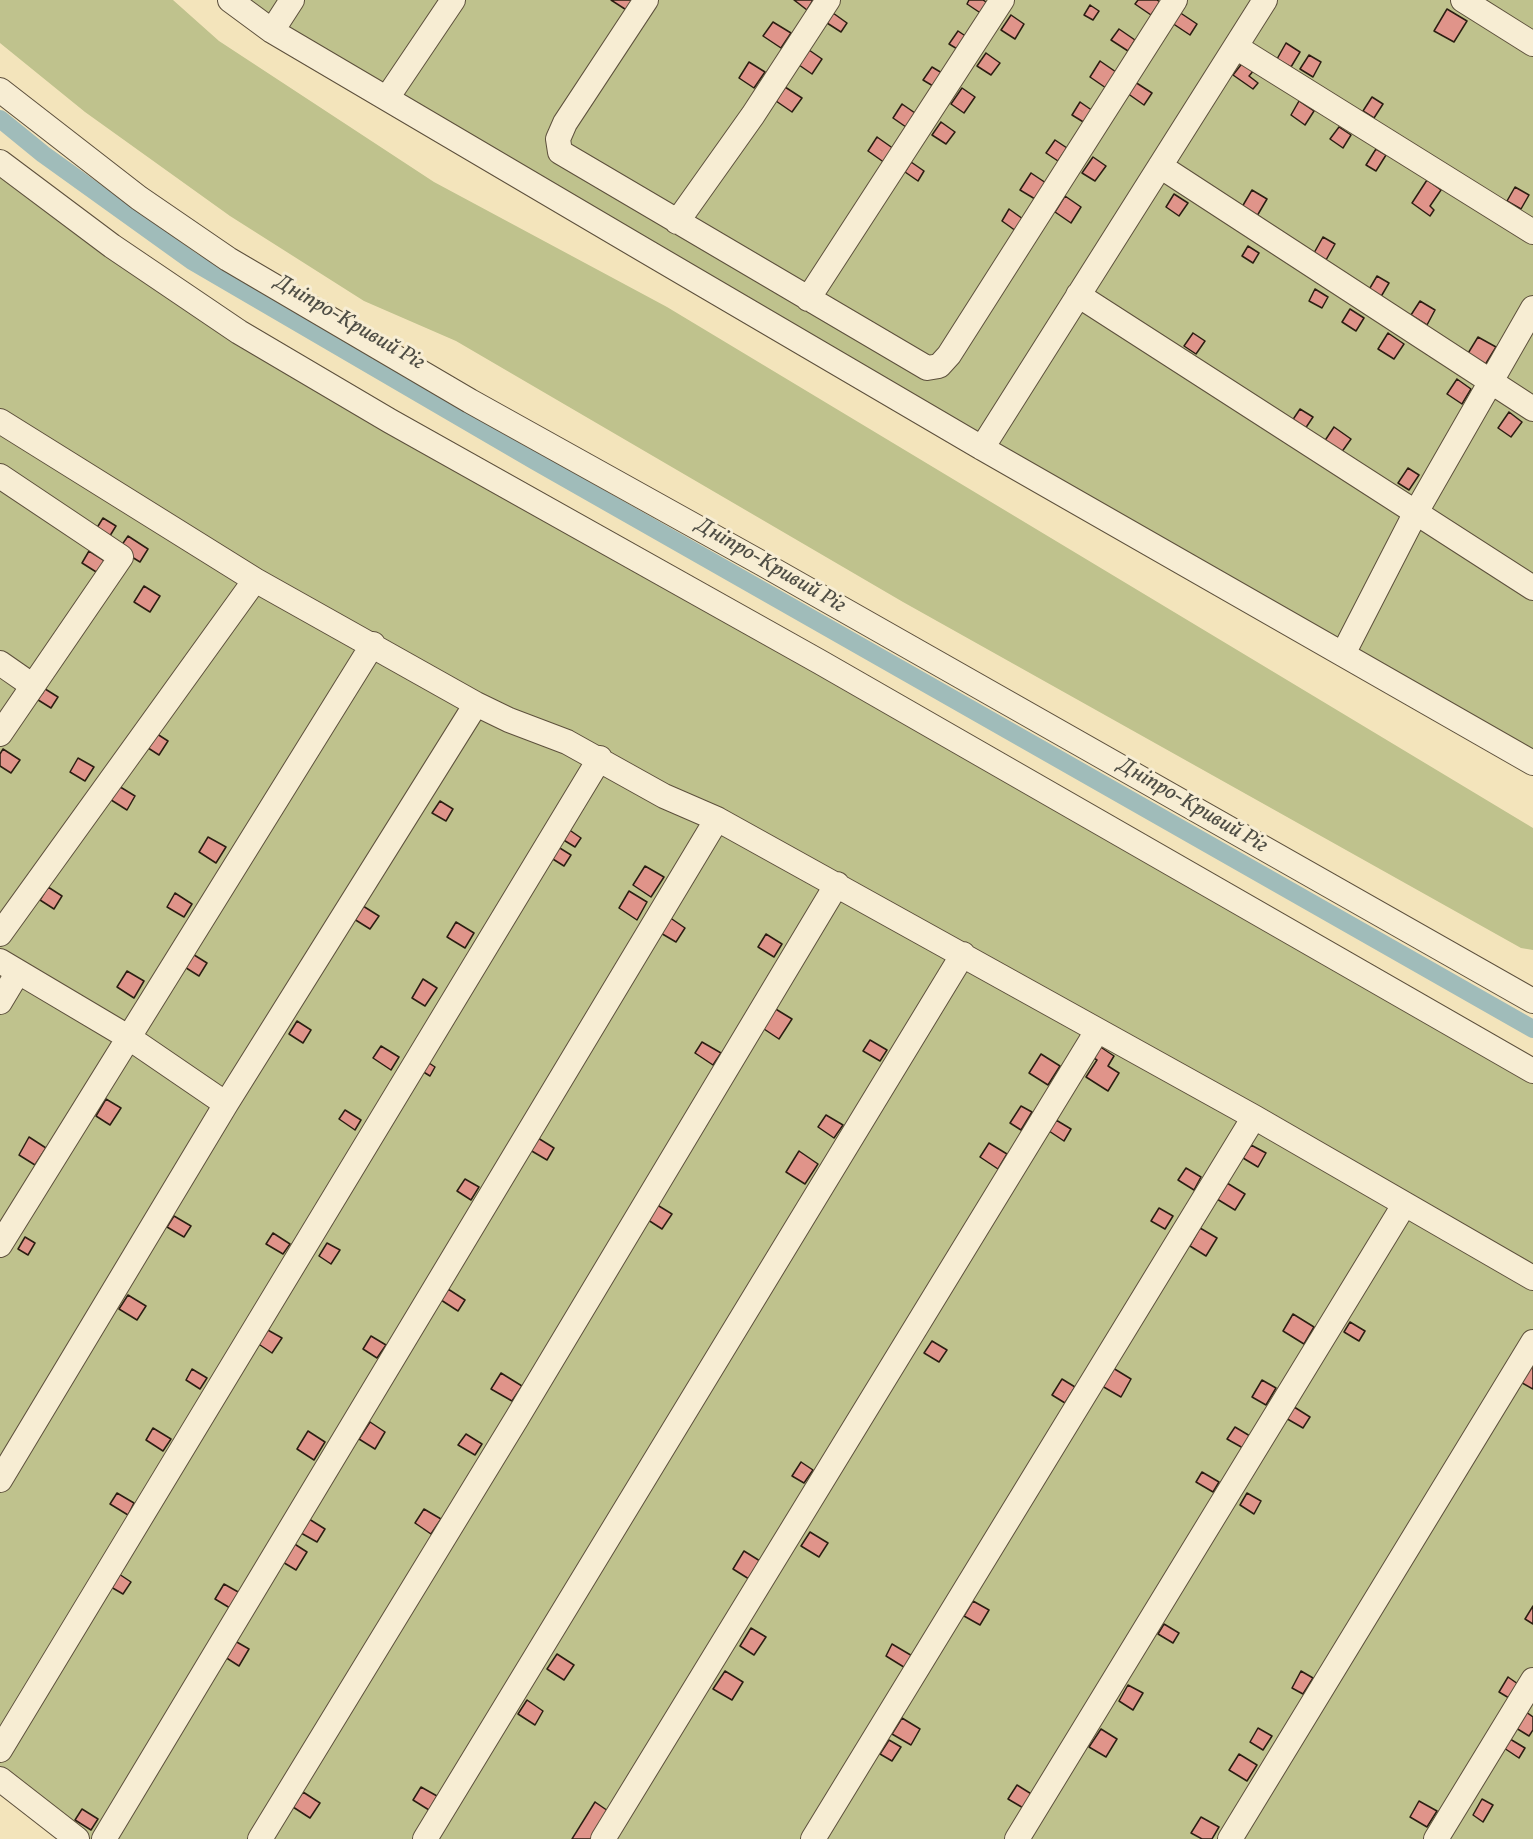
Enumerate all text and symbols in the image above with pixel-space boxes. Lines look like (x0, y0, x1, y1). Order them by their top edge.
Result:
water label: Дніпро-Кривий Ріг (269, 270, 429, 378)
water label: Дніпро-Кривий Ріг (690, 513, 850, 621)
water label: Дніпро-Кривий Ріг (1112, 753, 1272, 861)

